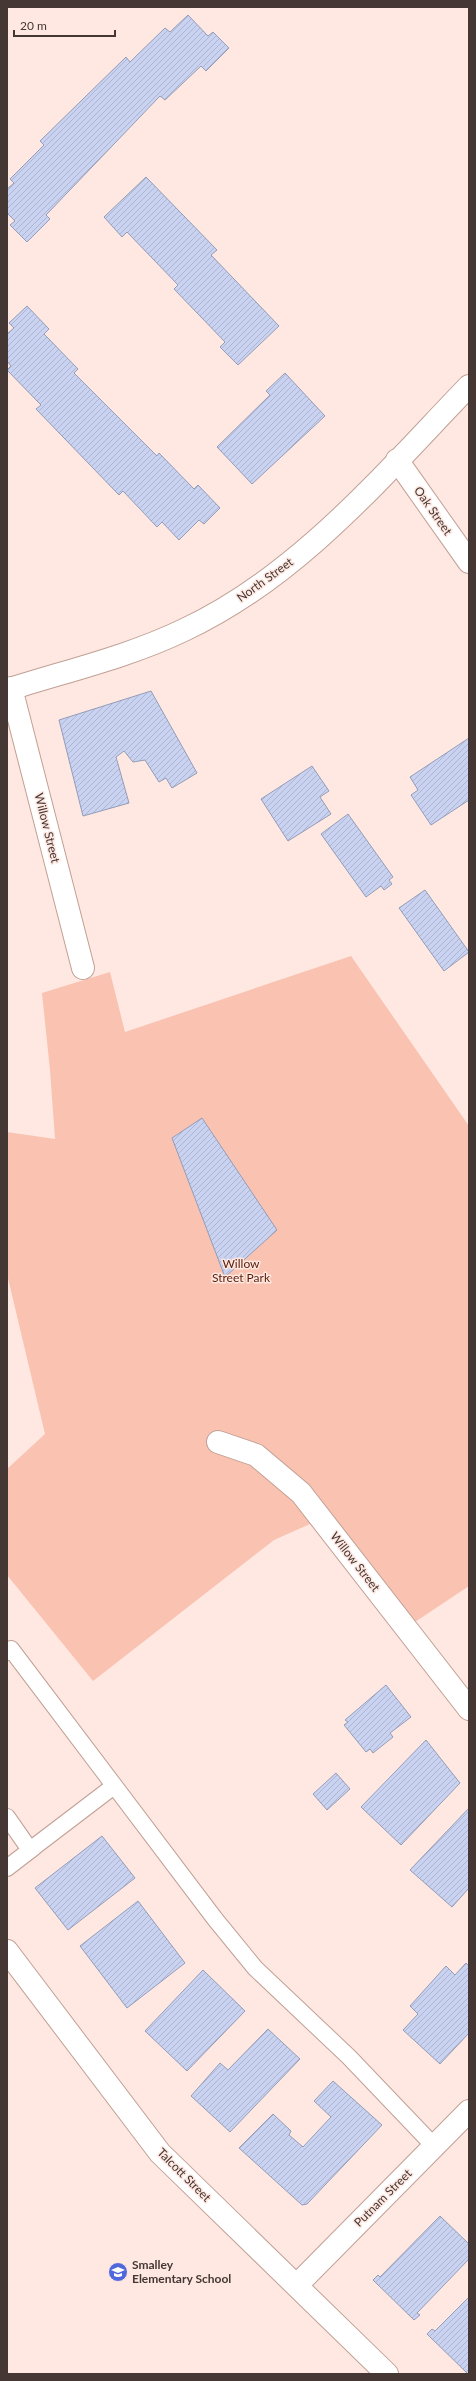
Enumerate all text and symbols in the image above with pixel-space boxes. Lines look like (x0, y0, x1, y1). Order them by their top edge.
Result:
scale bar (14, 12, 115, 38)
text: 20 m (20, 18, 47, 33)
street label: Oak Street (411, 483, 456, 539)
street label: North Street (234, 554, 296, 605)
street label: Willow Street (32, 791, 64, 865)
park label: Willow Street Park (212, 1256, 271, 1285)
street label: Willow Street (327, 1529, 384, 1595)
street label: Talcott Street (154, 2145, 215, 2205)
street label: Putnam Street (351, 2165, 415, 2230)
place label: Smalley Elementary School (132, 2257, 231, 2286)
school or university icon: Smalley Elementary School (107, 2261, 129, 2283)

